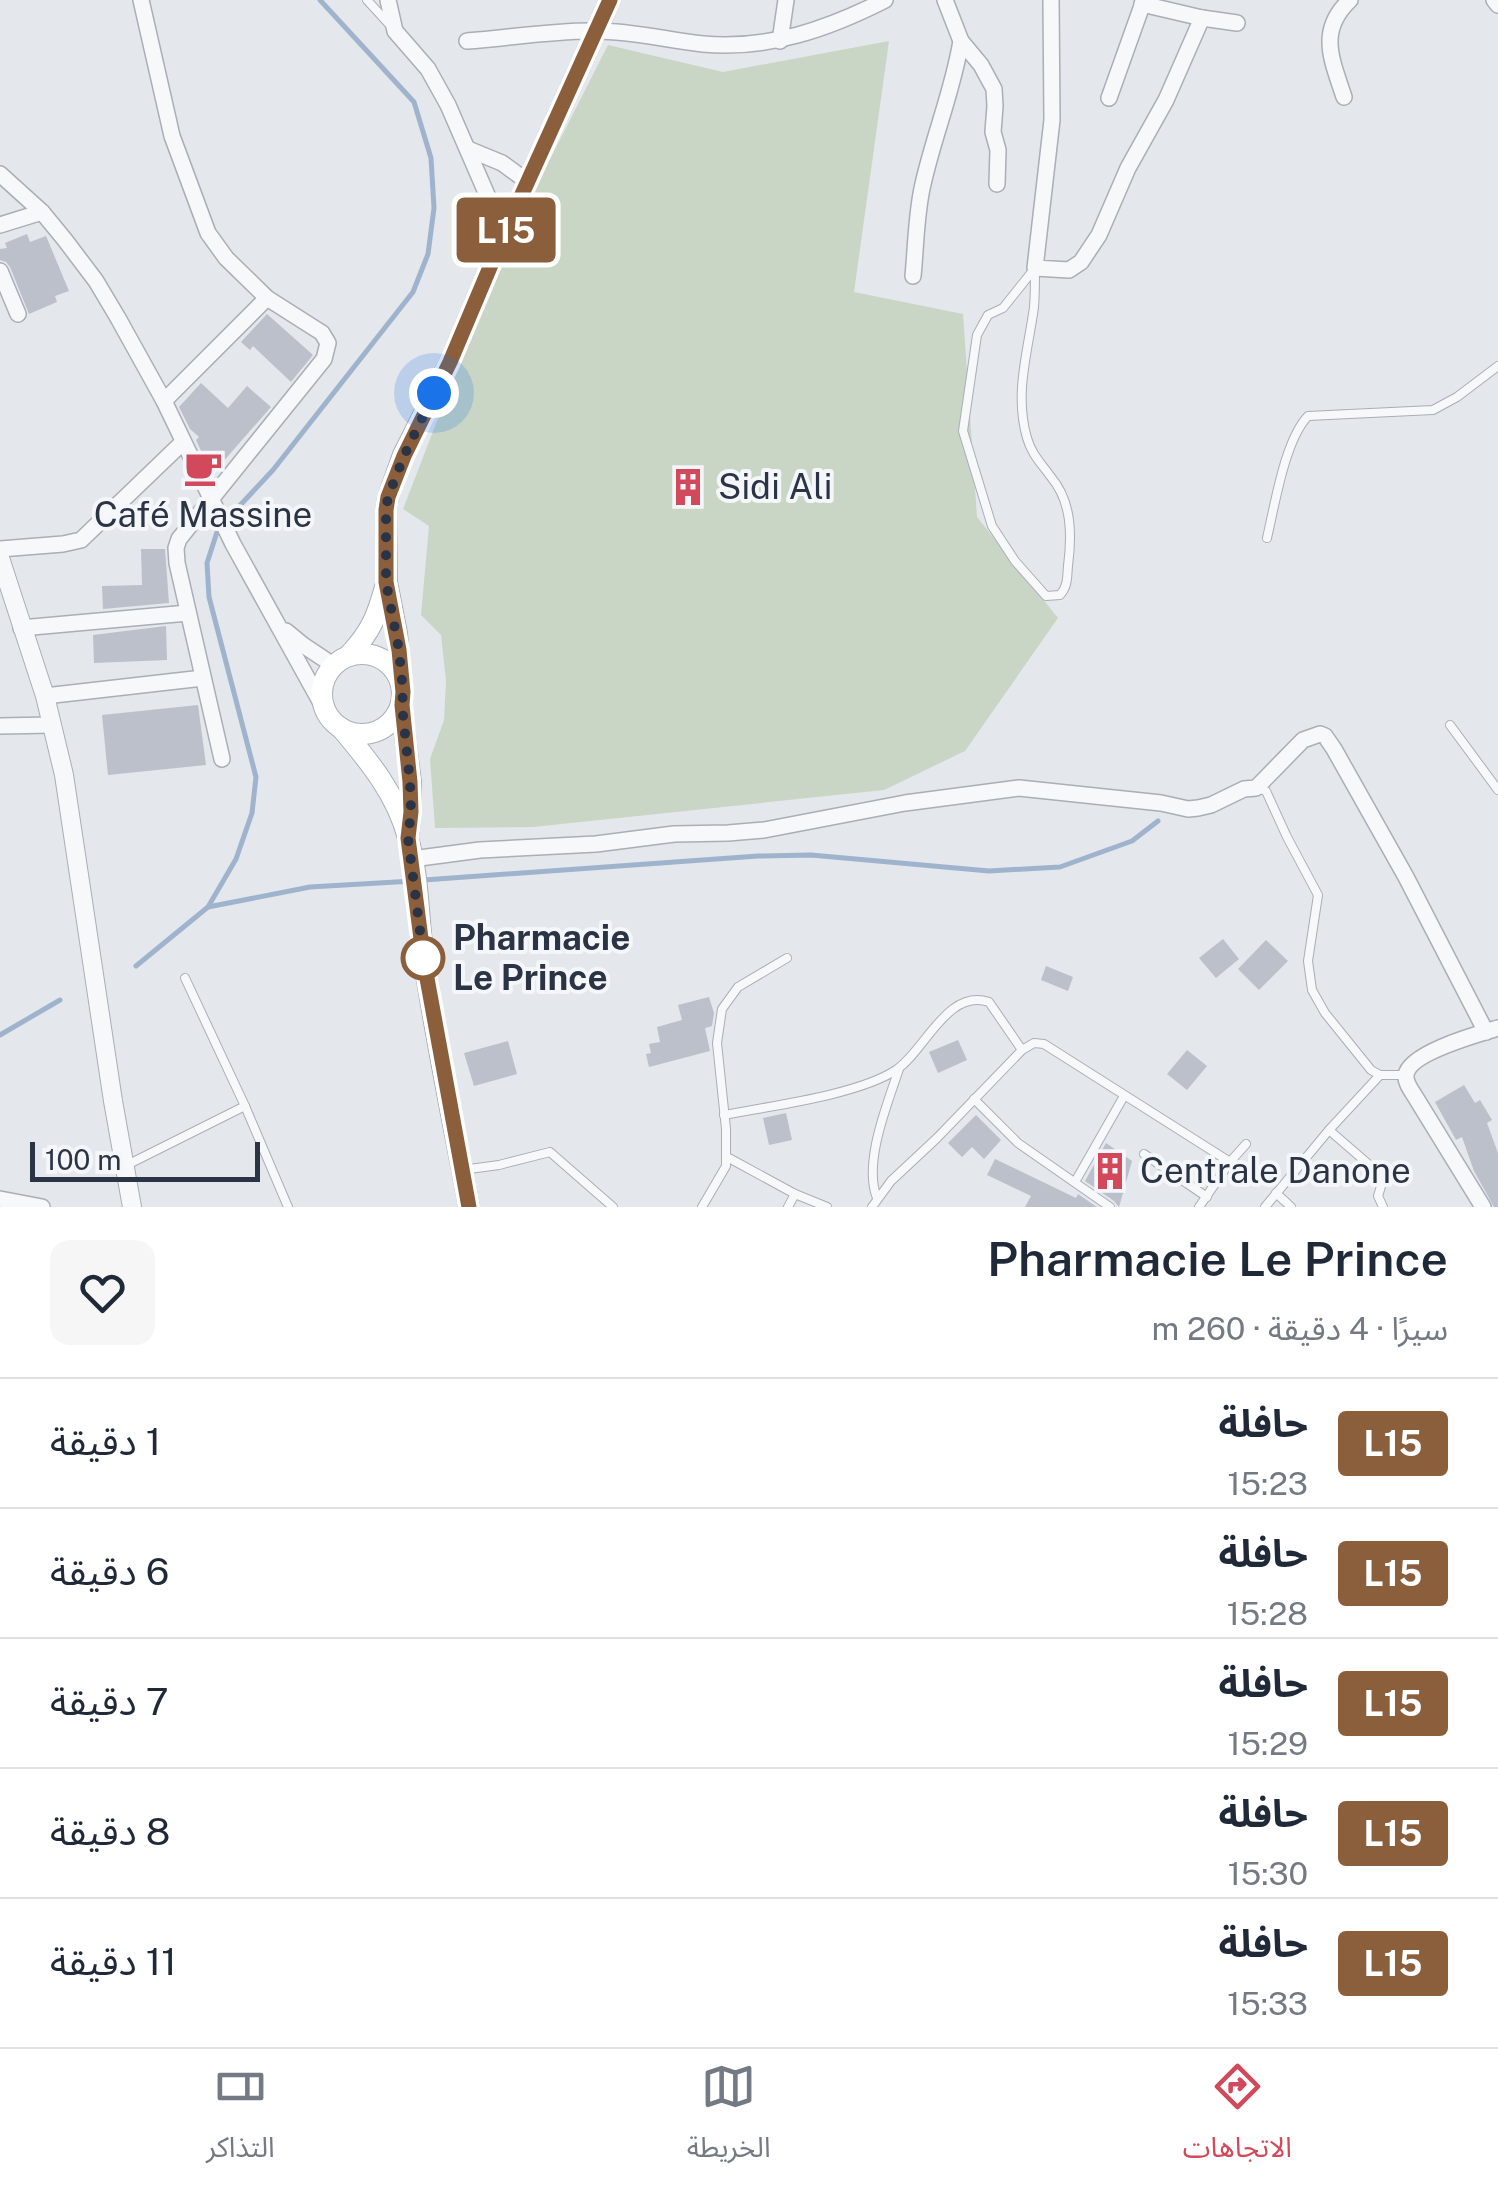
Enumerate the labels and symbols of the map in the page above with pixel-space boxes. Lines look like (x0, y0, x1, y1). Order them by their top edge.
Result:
line badge: L15 (448, 198, 564, 262)
your location (409, 368, 459, 418)
cafe icon: Café Massine (182, 447, 224, 489)
building icon: Sidi Ali (667, 466, 709, 508)
place label: Sidi Ali (718, 466, 832, 507)
place label: Café Massine (94, 494, 312, 535)
place label: Pharmacie Le Prince (453, 917, 630, 998)
marker: Pharmacie Le Prince (402, 937, 444, 979)
scale bar (30, 1137, 260, 1182)
building icon: Centrale Danone (1089, 1150, 1131, 1192)
place label: Centrale Danone (1140, 1150, 1411, 1191)

